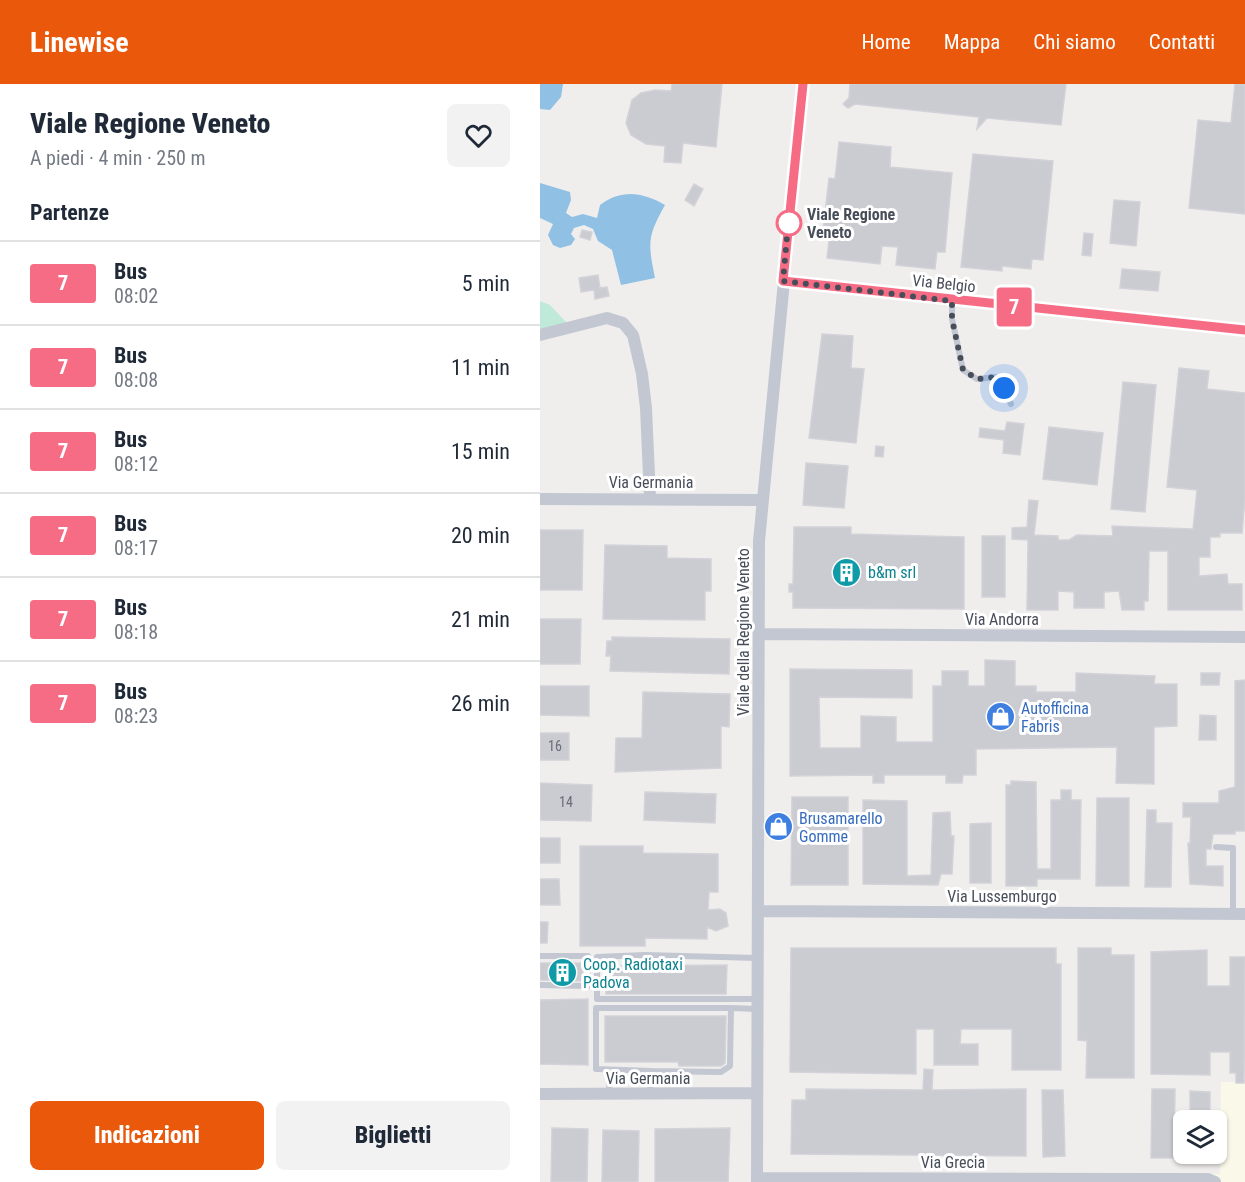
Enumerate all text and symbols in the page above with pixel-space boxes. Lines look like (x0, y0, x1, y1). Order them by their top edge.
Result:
text: Linewise (30, 26, 129, 59)
text: Home (861, 30, 911, 54)
text: Mappa (944, 30, 1000, 54)
text: Chi siamo (1033, 30, 1116, 54)
text: Contatti (1149, 30, 1215, 54)
button: heart (447, 104, 510, 167)
text: Viale Regione Veneto (30, 107, 270, 140)
text: A piedi · 4 min · 250 m (30, 146, 206, 170)
text: Partenze (30, 200, 109, 225)
place label: Viale Regione Veneto (807, 205, 896, 242)
marker: Viale Regione Veneto (776, 210, 802, 236)
text: Bus (114, 259, 147, 284)
text: 7 (58, 271, 68, 295)
text: 5 min (462, 271, 510, 296)
street label: Via Belgio (911, 271, 977, 296)
text: 08:02 (114, 284, 158, 308)
line badge: 7 (994, 288, 1034, 326)
text: 7 (1009, 295, 1019, 319)
text: Bus (114, 343, 147, 368)
text: 7 (58, 355, 68, 379)
text: 11 min (451, 355, 510, 380)
text: 08:08 (114, 368, 158, 392)
your location (989, 373, 1019, 403)
text: Bus (114, 427, 147, 452)
text: 7 (58, 439, 68, 463)
text: 15 min (451, 439, 510, 464)
text: 08:12 (114, 452, 158, 476)
street label: Via Germania (609, 473, 693, 492)
text: Bus (114, 511, 147, 536)
text: 7 (58, 523, 68, 547)
text: 20 min (451, 523, 510, 548)
text: 08:17 (114, 536, 158, 560)
street label: Viale della Regione Veneto (734, 548, 753, 716)
building icon: b&m srl (831, 556, 863, 588)
place label: b&m srl (868, 563, 916, 582)
text: Bus (114, 595, 147, 620)
text: 7 (58, 607, 68, 631)
text: 21 min (451, 607, 510, 632)
street label: Via Andorra (965, 610, 1039, 629)
text: 08:18 (114, 620, 158, 644)
text: Bus (114, 679, 147, 704)
text: 7 (58, 691, 68, 715)
text: 26 min (451, 691, 510, 716)
place label: Autofficina Fabris (1021, 699, 1089, 736)
shop icon: Autofficina Fabris (984, 701, 1016, 733)
text: 08:23 (114, 704, 158, 728)
house number: 16 (548, 738, 562, 754)
house number: 14 (559, 794, 573, 810)
place label: Brusamarello Gomme (799, 809, 883, 846)
shop icon: Brusamarello Gomme (762, 811, 794, 843)
street label: Via Lussemburgo (947, 887, 1057, 906)
place label: Coop. Radiotaxi Padova (583, 955, 683, 992)
building icon: Coop. Radiotaxi Padova (546, 957, 578, 989)
street label: Via Germania (606, 1069, 690, 1088)
button: Indicazioni (30, 1101, 264, 1170)
button: Biglietti (276, 1101, 510, 1170)
map controls (1173, 1110, 1227, 1164)
button: layers (1173, 1110, 1227, 1164)
street label: Via Grecia (921, 1153, 985, 1172)

